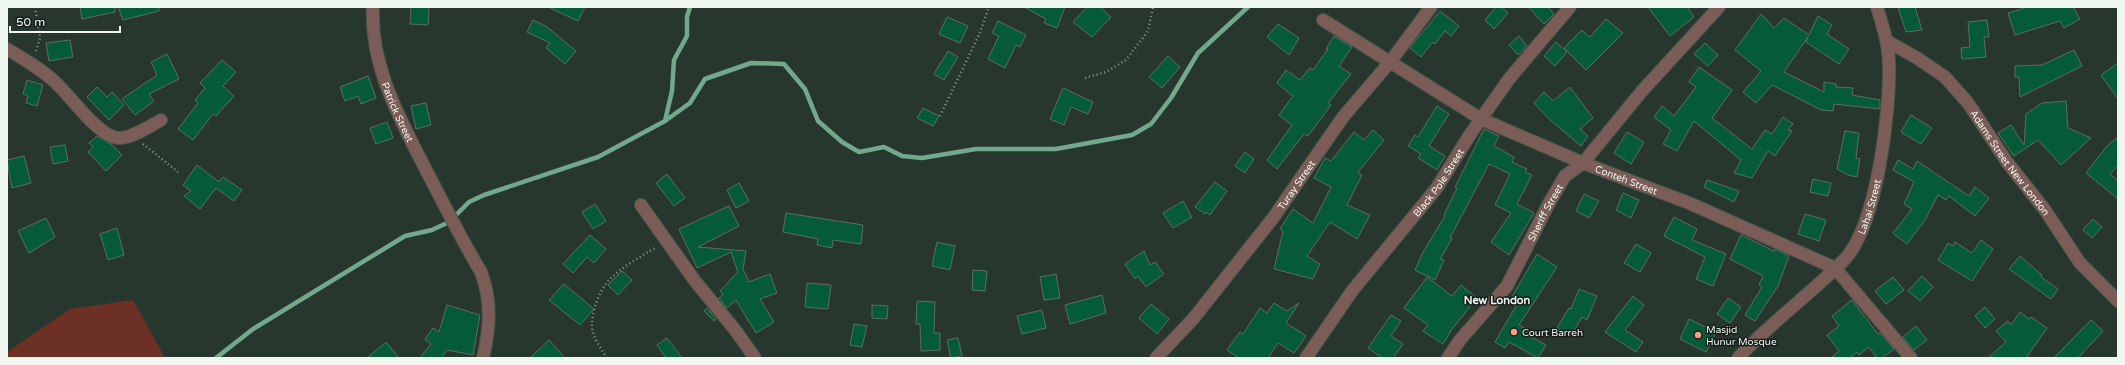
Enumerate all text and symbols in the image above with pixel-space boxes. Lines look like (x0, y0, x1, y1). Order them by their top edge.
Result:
scale bar (10, 8, 120, 34)
text: 50 m (16, 15, 45, 29)
street label: Patrick Street (379, 81, 416, 144)
street label: Adams Street New London (1967, 108, 2052, 218)
street label: Black Pole Street (1411, 146, 1467, 219)
street label: Turay Street (1275, 158, 1318, 212)
street label: Conteh Street (1593, 163, 1659, 198)
street label: Lahai Street (1856, 178, 1884, 236)
street label: Sheriff Street (1526, 182, 1566, 244)
district label: New London (1464, 294, 1531, 307)
place label: Masjid Hunur Mosque (1706, 324, 1777, 348)
marker: Court Barreh (1509, 327, 1519, 337)
place label: Court Barreh (1522, 327, 1583, 339)
marker: Masjid Hunur Mosque (1693, 330, 1703, 340)

